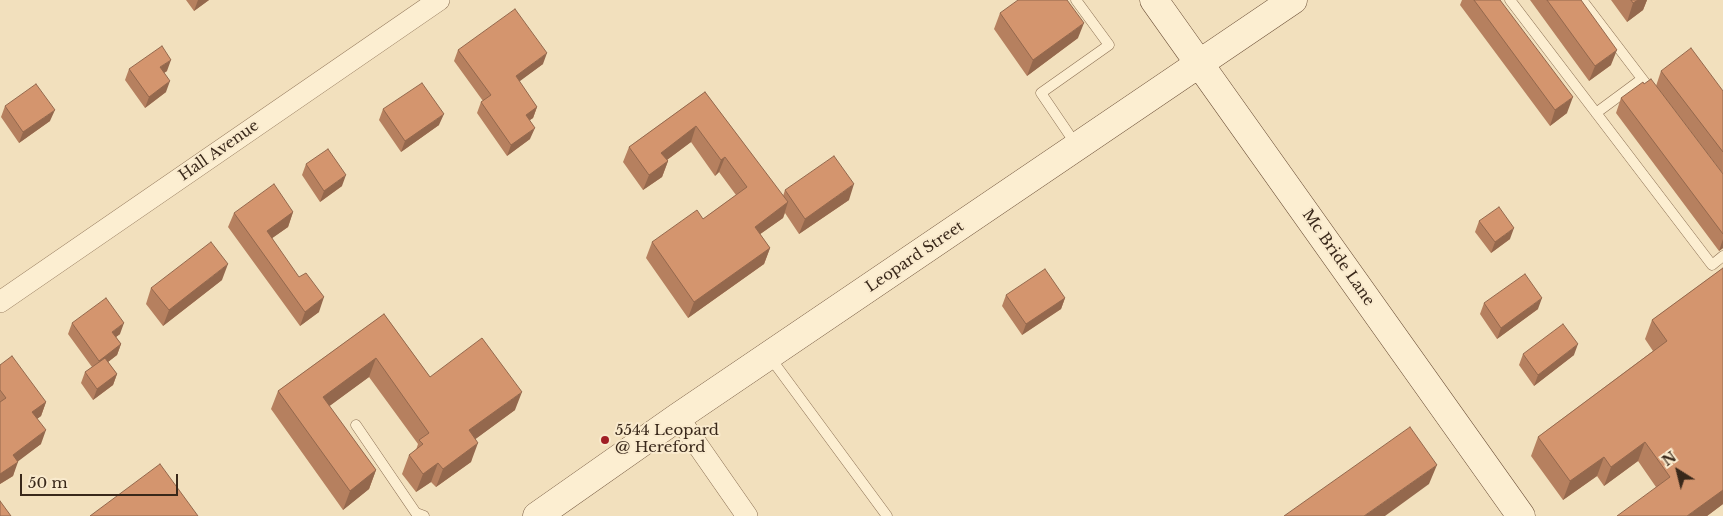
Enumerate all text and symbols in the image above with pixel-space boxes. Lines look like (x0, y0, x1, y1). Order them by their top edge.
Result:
street label: Hall Avenue (176, 117, 262, 185)
street label: Mc Bride Lane (1298, 206, 1378, 310)
street label: Leopard Street (863, 218, 967, 296)
place label: 5544 Leopard @ Hereford (615, 422, 719, 457)
marker: 5544 Leopard @ Hereford (599, 434, 611, 446)
north arrow (1653, 446, 1703, 496)
text: N (1659, 448, 1680, 470)
scale bar (22, 464, 180, 496)
text: 50 m (28, 473, 68, 492)

